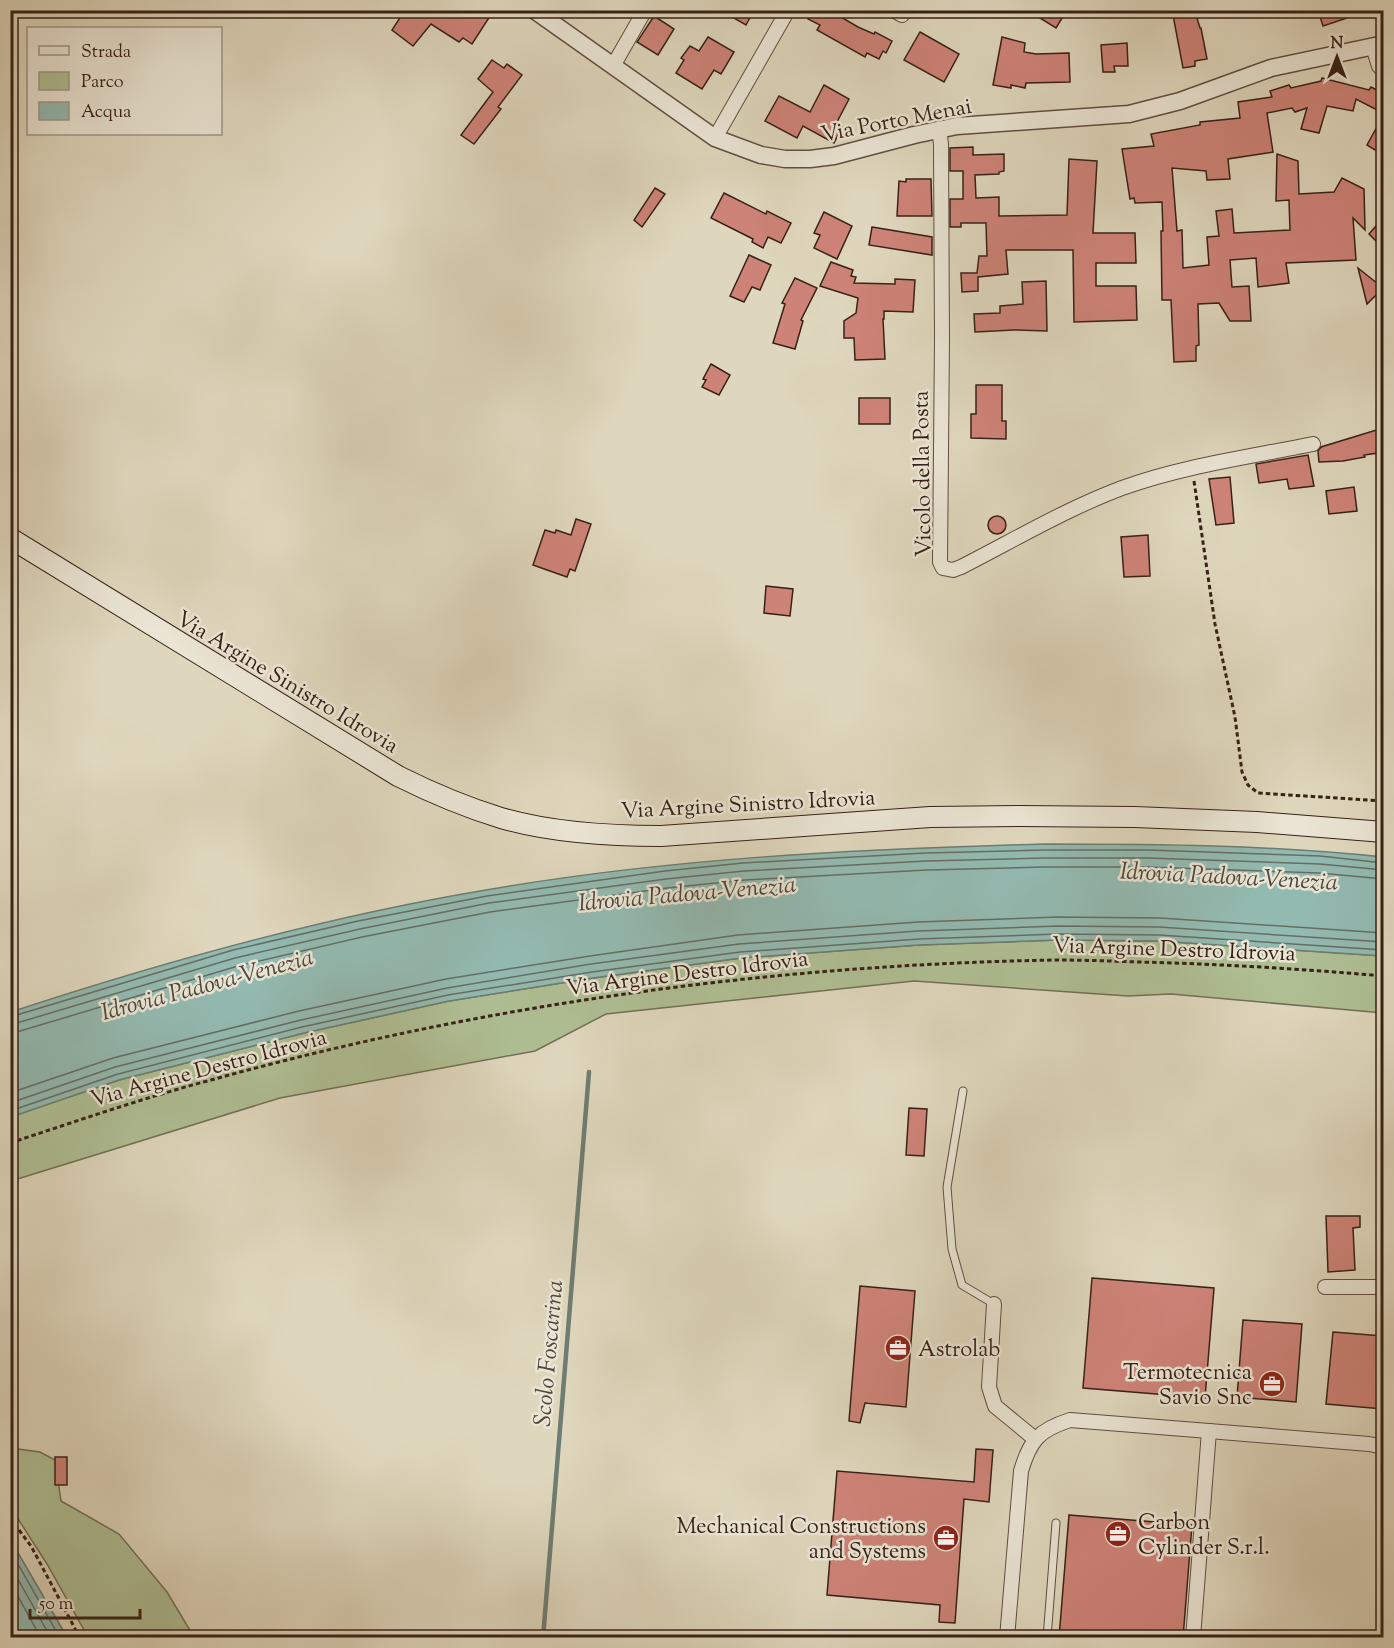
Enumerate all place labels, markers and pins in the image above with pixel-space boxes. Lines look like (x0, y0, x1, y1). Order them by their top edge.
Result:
office icon: Astrolab (883, 1333, 913, 1363)
place label: Astrolab (918, 1335, 1000, 1367)
place label: Termotecnica Savio Snc (1123, 1358, 1252, 1415)
office icon: Termotecnica Savio Snc (1257, 1369, 1287, 1399)
place label: Carbon Cylinder S.r.l. (1138, 1508, 1270, 1565)
place label: Mechanical Constructions and Systems (676, 1512, 926, 1569)
office icon: Carbon Cylinder S.r.l. (1103, 1519, 1133, 1549)
office icon: Mechanical Constructions and Systems (931, 1523, 961, 1553)

